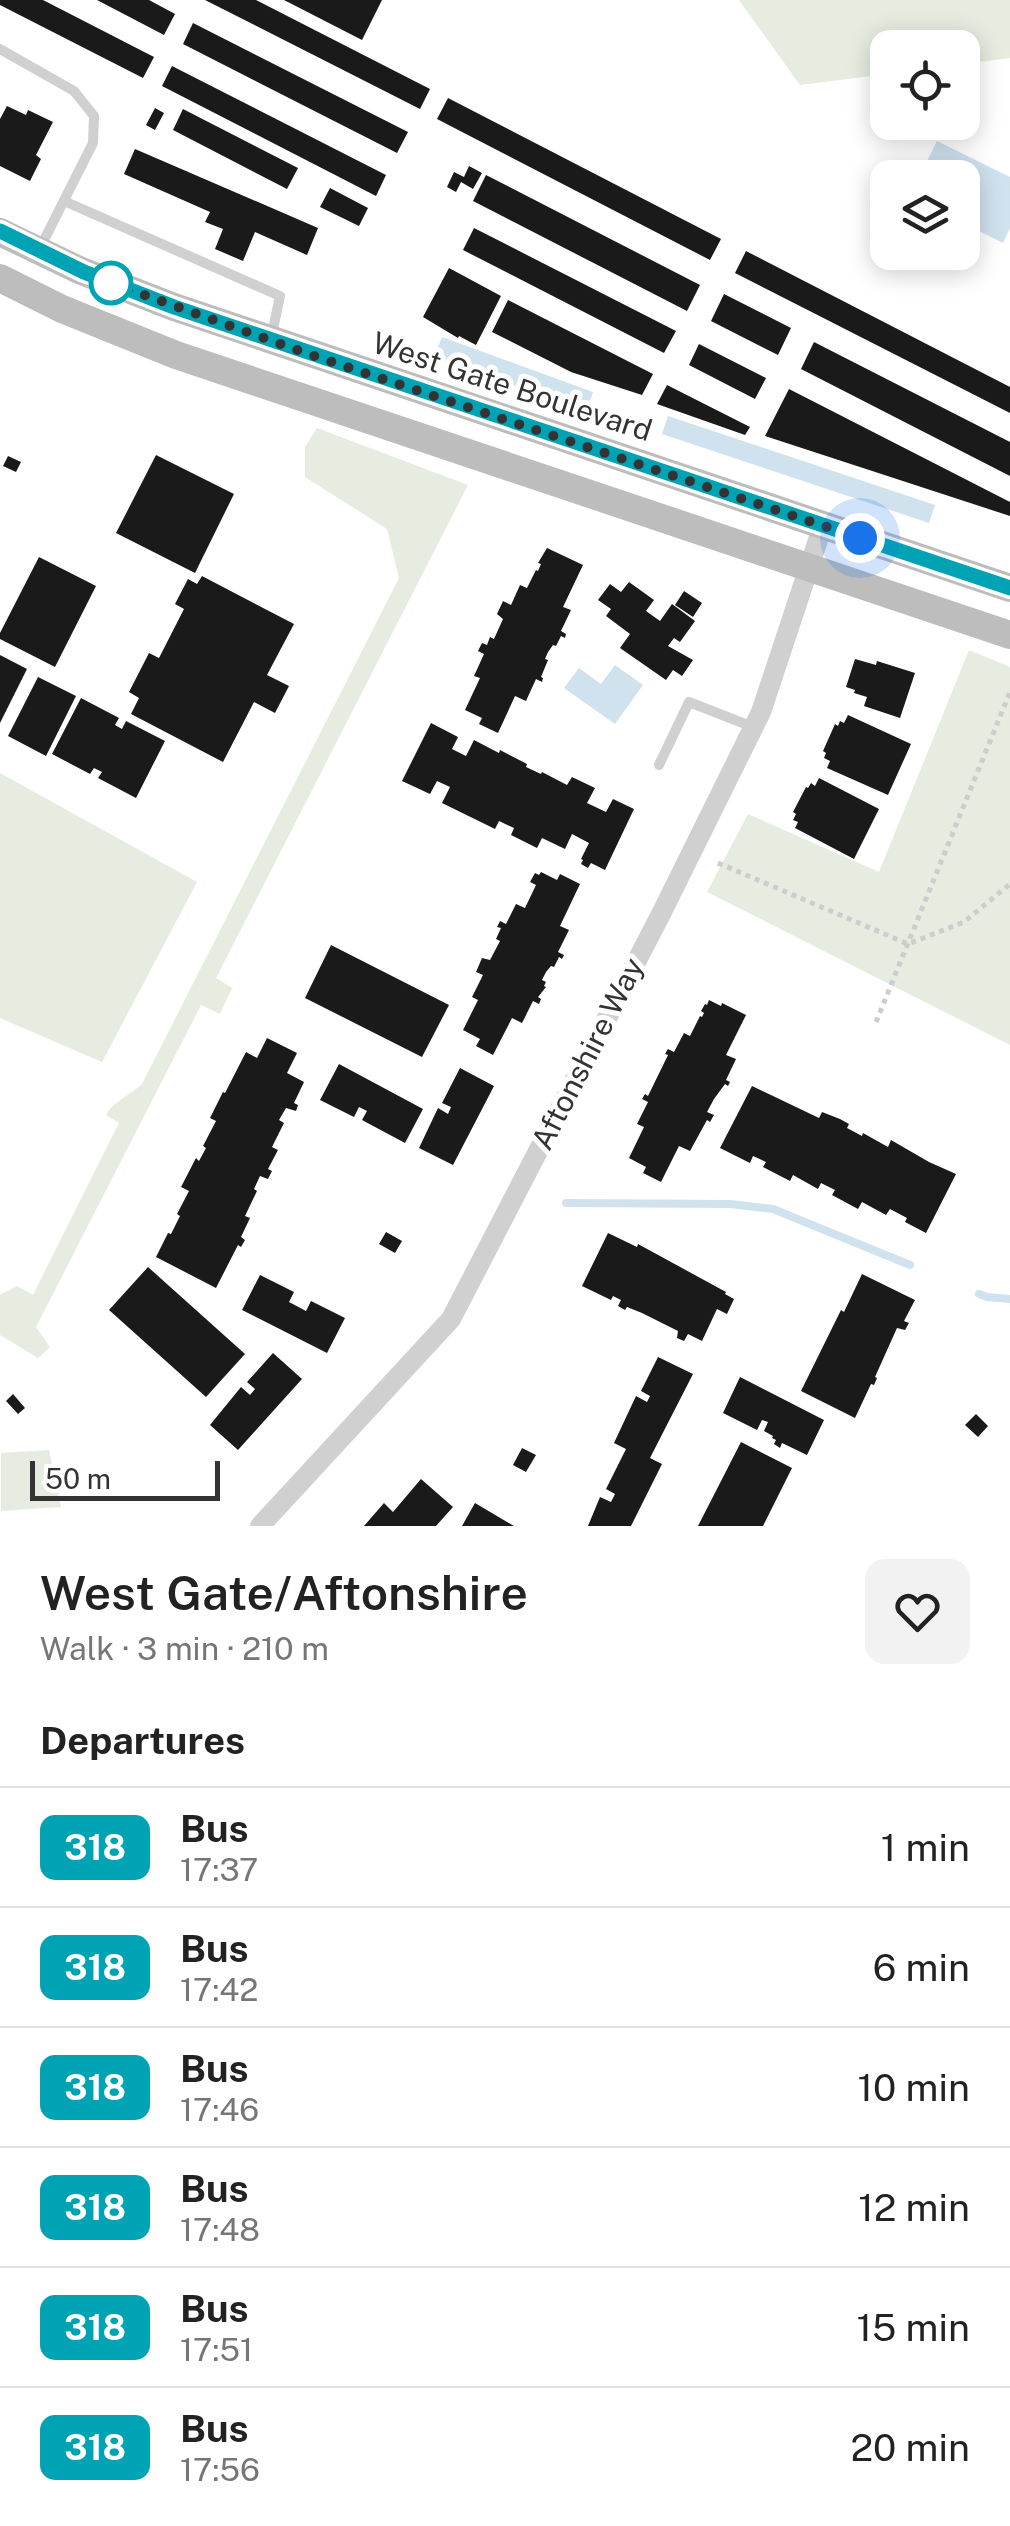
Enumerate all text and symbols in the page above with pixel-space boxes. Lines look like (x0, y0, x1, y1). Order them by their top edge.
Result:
map controls (870, 30, 980, 270)
button: locate (870, 30, 980, 140)
button: layers (870, 160, 980, 270)
unlabelled marker (90, 262, 132, 304)
street label: West Gate Boulevard (368, 324, 657, 448)
your location (835, 513, 885, 563)
street label: Aftonshire Way (523, 952, 651, 1156)
scale bar (30, 1456, 220, 1500)
text: 50 m (45, 1462, 111, 1495)
button: heart (865, 1559, 970, 1664)
text: West Gate/Aftonshire (40, 1564, 528, 1621)
text: Walk · 3 min · 210 m (40, 1630, 329, 1667)
text: Departures (40, 1718, 245, 1763)
text: Bus (180, 1806, 249, 1851)
text: 1 min (881, 1825, 970, 1870)
text: 318 (64, 1827, 126, 1868)
text: 17:37 (180, 1851, 258, 1888)
text: Bus (180, 1926, 249, 1971)
text: 6 min (873, 1945, 970, 1990)
text: 318 (64, 1947, 126, 1988)
text: 17:42 (180, 1971, 258, 2008)
text: Bus (180, 2046, 249, 2091)
text: 10 min (858, 2065, 970, 2110)
text: 318 (64, 2067, 126, 2108)
text: 17:46 (180, 2091, 259, 2128)
text: Bus (180, 2166, 249, 2211)
text: 12 min (858, 2185, 970, 2230)
text: 318 (64, 2187, 126, 2228)
text: 17:48 (180, 2211, 260, 2248)
text: Bus (180, 2286, 249, 2331)
text: 15 min (857, 2305, 970, 2350)
text: 318 (64, 2307, 126, 2348)
text: 17:51 (180, 2331, 253, 2368)
text: Bus (180, 2406, 249, 2451)
text: 20 min (850, 2425, 970, 2470)
text: 318 (64, 2427, 126, 2468)
text: 17:56 (180, 2451, 260, 2488)

